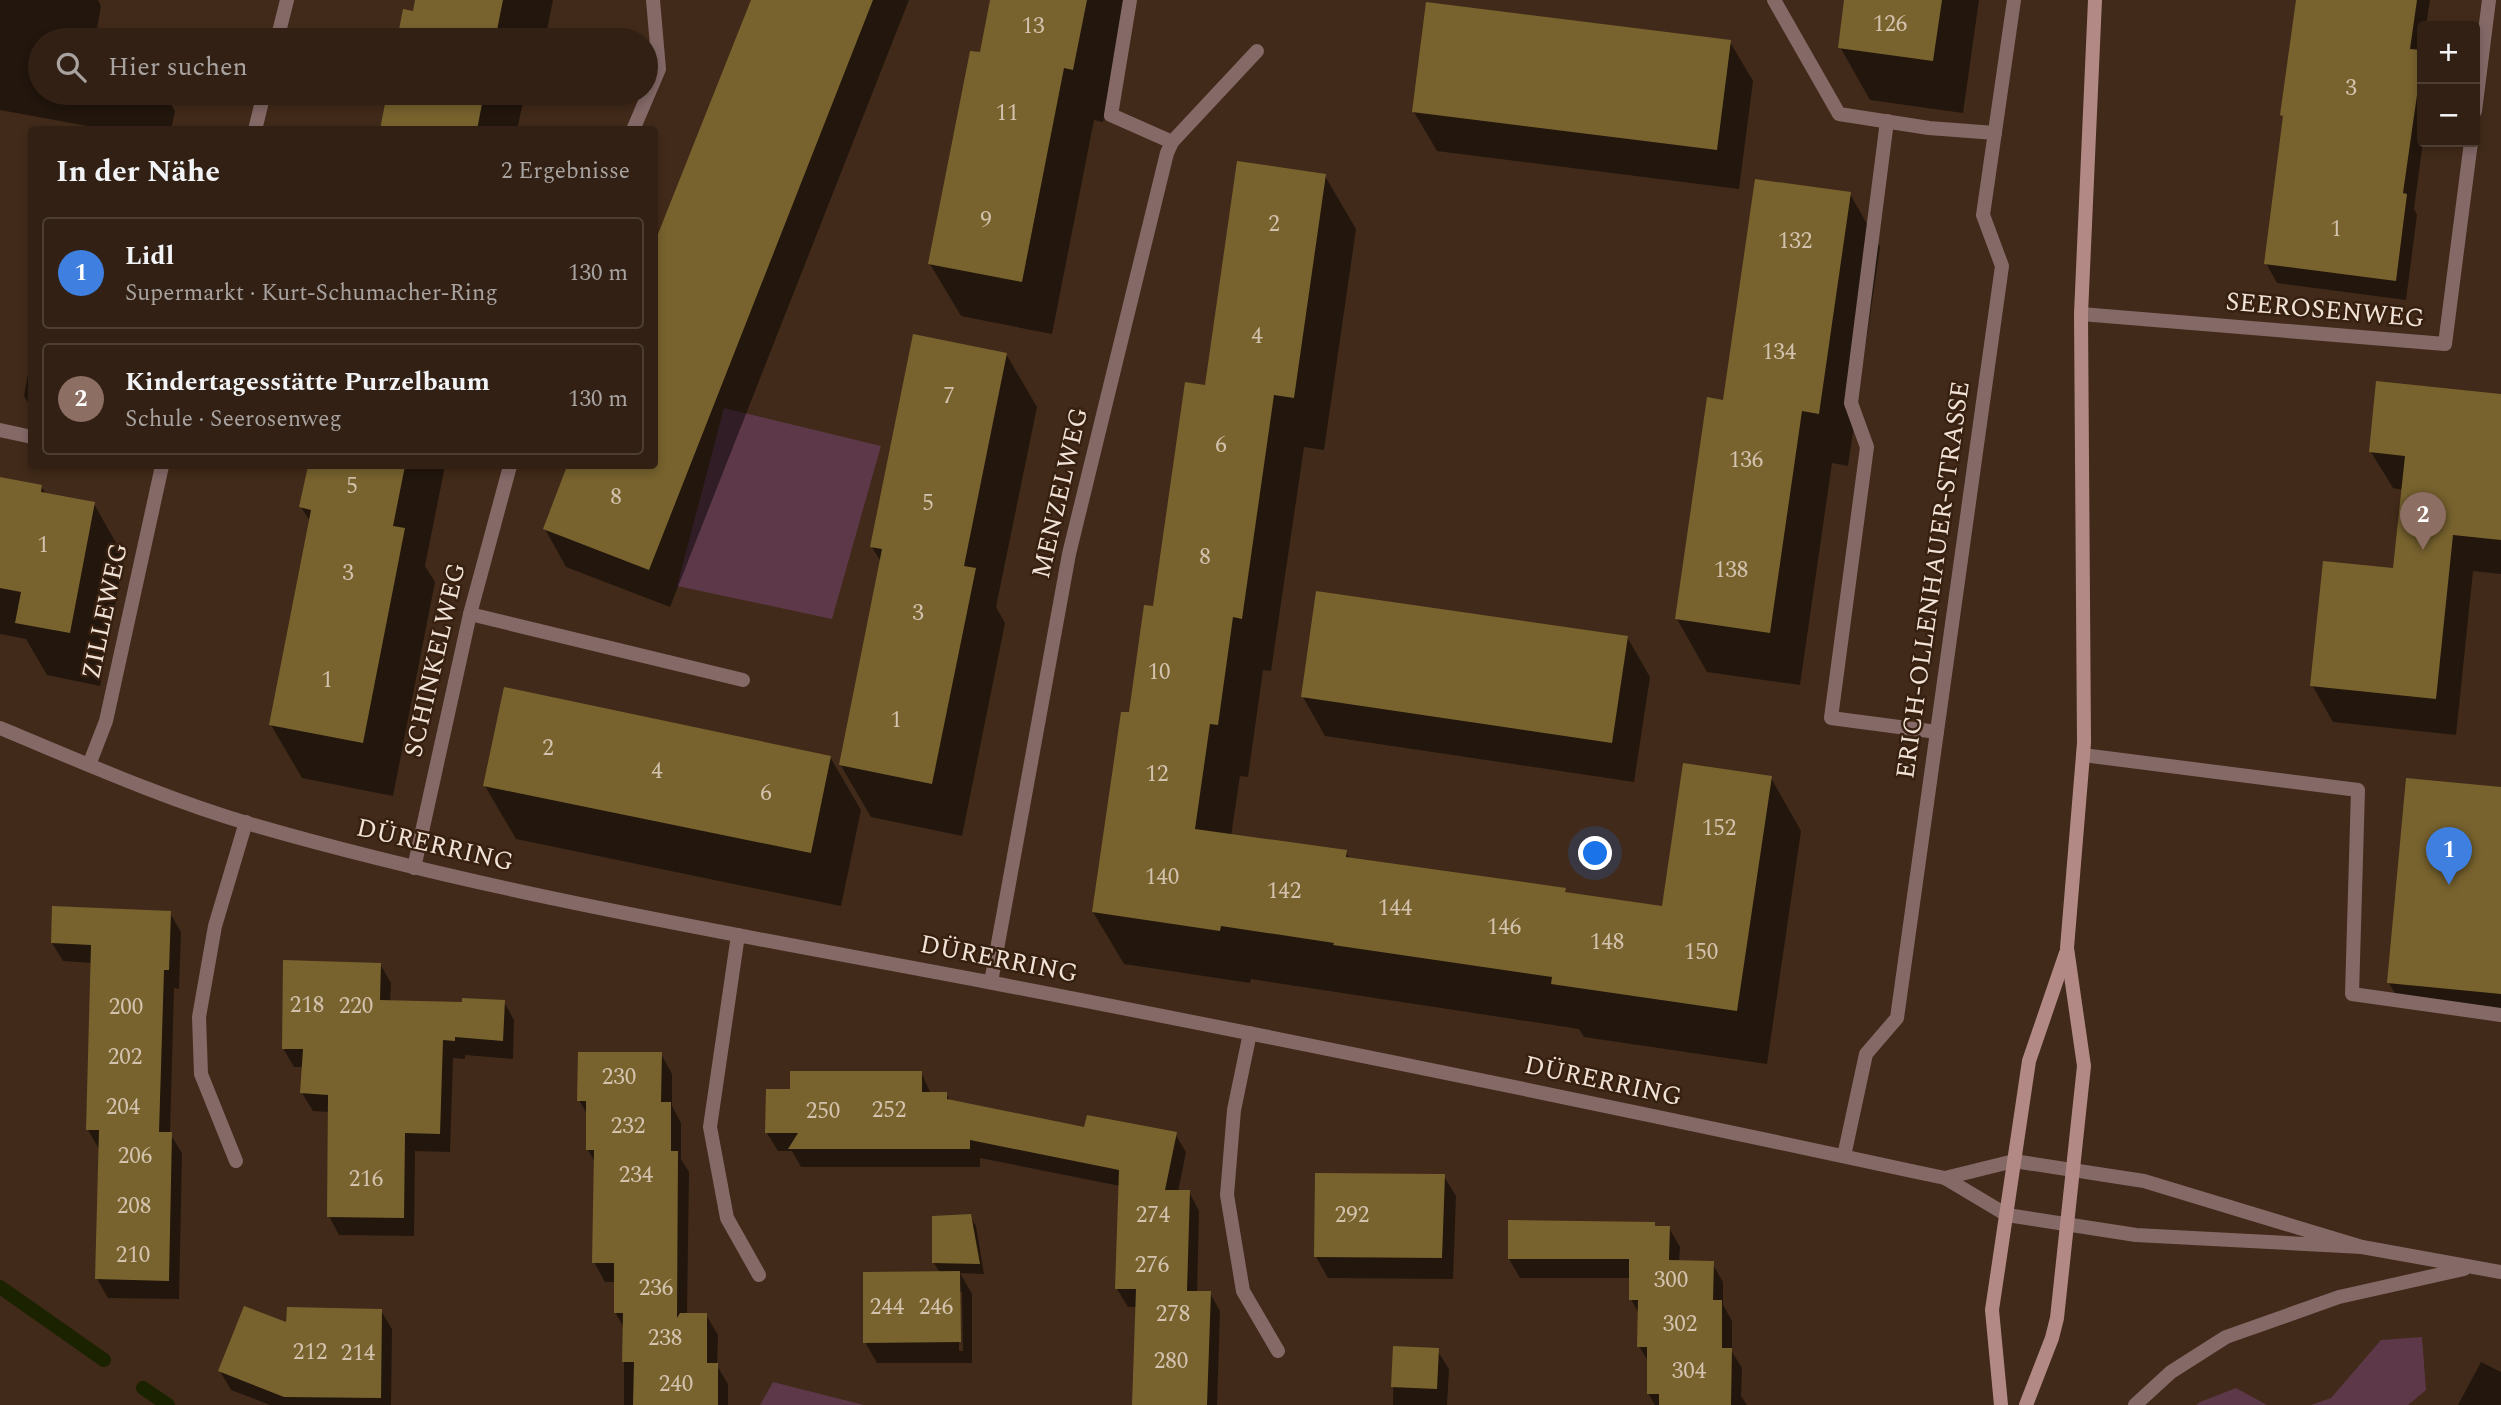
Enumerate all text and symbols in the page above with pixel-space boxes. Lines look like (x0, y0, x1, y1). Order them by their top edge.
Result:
house number: 126 (1873, 7, 1907, 42)
house number: 13 (1022, 9, 1045, 44)
map controls (2417, 21, 2480, 147)
button: + (2417, 21, 2480, 84)
search box (28, 28, 658, 105)
text: Hier suchen (108, 47, 248, 87)
icon: search (52, 48, 90, 86)
house number: 3 (2345, 71, 2357, 106)
button: − (2417, 84, 2480, 147)
house number: 11 (996, 96, 1019, 131)
text: In der Nähe (56, 149, 220, 195)
text: 2 Ergebnisse (501, 154, 630, 189)
house number: 9 (980, 203, 992, 238)
house number: 2 (1268, 207, 1280, 242)
house number: 1 (2330, 212, 2342, 247)
house number: 132 (1778, 224, 1812, 259)
text: Lidl (125, 236, 174, 276)
text: 1 (75, 256, 87, 291)
text: 130 m (568, 256, 628, 291)
text: Supermarkt · Kurt-Schumacher-Ring (125, 276, 498, 311)
street label: SEEROSENWEG (2224, 281, 2426, 339)
house number: 4 (1251, 319, 1263, 354)
house number: 134 (1762, 335, 1797, 370)
text: Kindertagesstätte Purzelbaum (125, 362, 490, 402)
house number: 7 (943, 379, 955, 414)
street label: ERICH-OLLENHAUER-STRASSE (1885, 379, 1981, 781)
text: 2 (75, 382, 87, 417)
text: 130 m (568, 382, 628, 417)
text: Schule · Seerosenweg (125, 402, 342, 437)
street label: MENZELWEG (1021, 403, 1099, 583)
house number: 6 (1215, 428, 1227, 463)
house number: 136 (1729, 443, 1763, 478)
house number: 5 (346, 469, 358, 504)
house number: 8 (610, 480, 622, 515)
house number: 5 (922, 486, 934, 521)
pin: 2 (2400, 492, 2446, 550)
house number: 1 (37, 528, 49, 563)
street label: ZILLEWEG (71, 539, 139, 683)
house number: 8 (1199, 540, 1211, 575)
house number: 138 (1714, 553, 1748, 588)
house number: 3 (342, 556, 354, 591)
street label: SCHINKELWEG (393, 559, 477, 761)
house number: 3 (912, 596, 924, 631)
house number: 10 (1148, 655, 1171, 690)
house number: 1 (321, 663, 333, 698)
house number: 1 (890, 703, 902, 738)
house number: 2 (542, 731, 554, 766)
house number: 4 (651, 754, 663, 789)
house number: 12 (1146, 757, 1169, 792)
house number: 6 (760, 776, 772, 811)
street label: DÜRERRING (352, 807, 518, 883)
house number: 152 (1702, 811, 1736, 846)
pin: 1 (2426, 827, 2472, 885)
your location (1578, 836, 1612, 870)
house number: 140 (1145, 860, 1179, 895)
house number: 142 (1267, 874, 1301, 909)
house number: 144 (1378, 891, 1413, 926)
house number: 146 (1487, 910, 1521, 945)
street label: DÜRERRING (916, 924, 1082, 994)
house number: 148 (1590, 925, 1624, 960)
house number: 150 (1684, 935, 1718, 970)
house number: 218 (290, 988, 324, 1023)
house number: 220 (339, 989, 373, 1024)
house number: 200 (109, 990, 143, 1025)
house number: 202 (108, 1040, 142, 1075)
street label: DÜRERRING (1520, 1045, 1686, 1117)
house number: 230 (602, 1060, 636, 1095)
house number: 204 (106, 1090, 141, 1125)
house number: 252 (872, 1093, 906, 1128)
house number: 250 (806, 1094, 840, 1129)
house number: 232 (611, 1109, 645, 1144)
house number: 206 (118, 1139, 152, 1174)
house number: 234 (619, 1158, 654, 1193)
house number: 216 (349, 1162, 383, 1197)
house number: 208 (117, 1189, 151, 1224)
house number: 274 (1136, 1198, 1171, 1233)
house number: 292 (1335, 1198, 1369, 1233)
house number: 210 (116, 1238, 150, 1273)
house number: 276 (1135, 1248, 1169, 1283)
house number: 300 (1654, 1263, 1688, 1298)
house number: 236 (639, 1271, 673, 1306)
house number: 244 (870, 1290, 905, 1325)
house number: 246 (919, 1290, 953, 1325)
house number: 278 (1156, 1297, 1190, 1332)
house number: 302 (1663, 1307, 1697, 1342)
house number: 238 (648, 1321, 682, 1356)
house number: 212 (293, 1335, 327, 1370)
house number: 214 (341, 1336, 376, 1371)
house number: 280 (1154, 1344, 1188, 1379)
house number: 304 (1672, 1354, 1707, 1389)
house number: 240 (659, 1367, 693, 1402)

